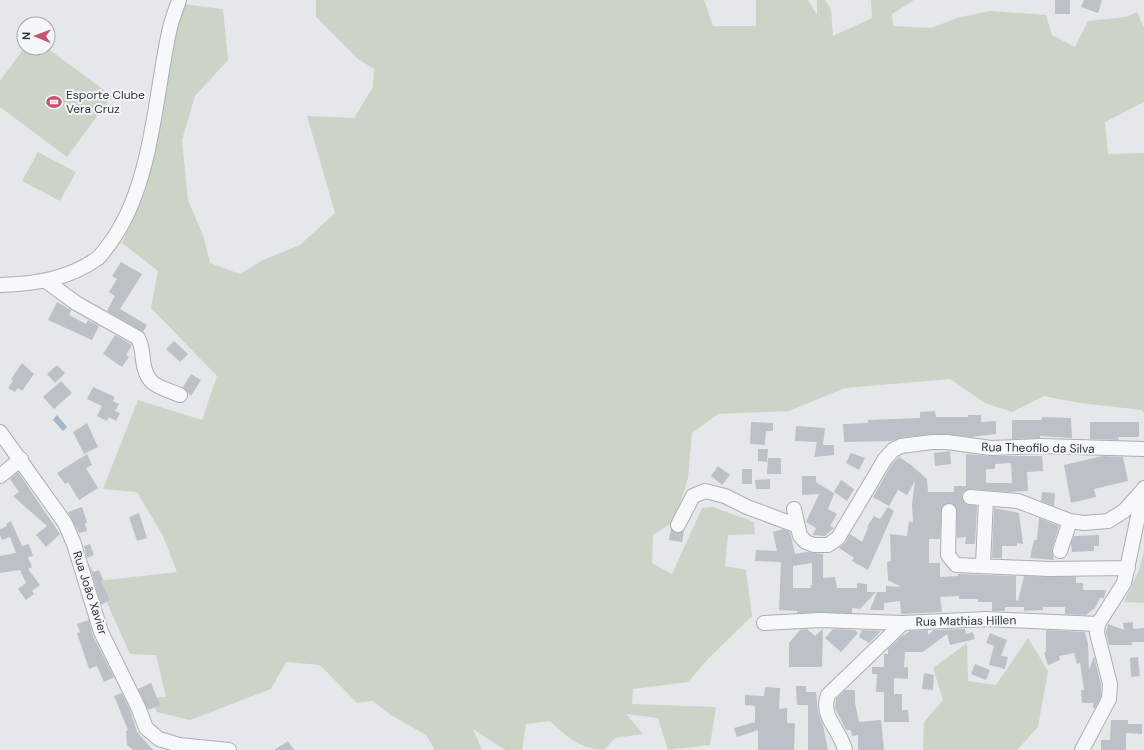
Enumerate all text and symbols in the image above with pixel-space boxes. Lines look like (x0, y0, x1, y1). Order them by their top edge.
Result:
north arrow (16, 16, 56, 56)
text: N (19, 32, 33, 40)
place label: Esporte Clube Vera Cruz (66, 87, 145, 117)
sports icon: Esporte Clube Vera Cruz (45, 93, 63, 111)
street label: Rua Theofilo da Silva (981, 439, 1095, 457)
street label: Rua João Xavier (69, 549, 111, 638)
street label: Rua Mathias Hillen (916, 612, 1016, 630)

